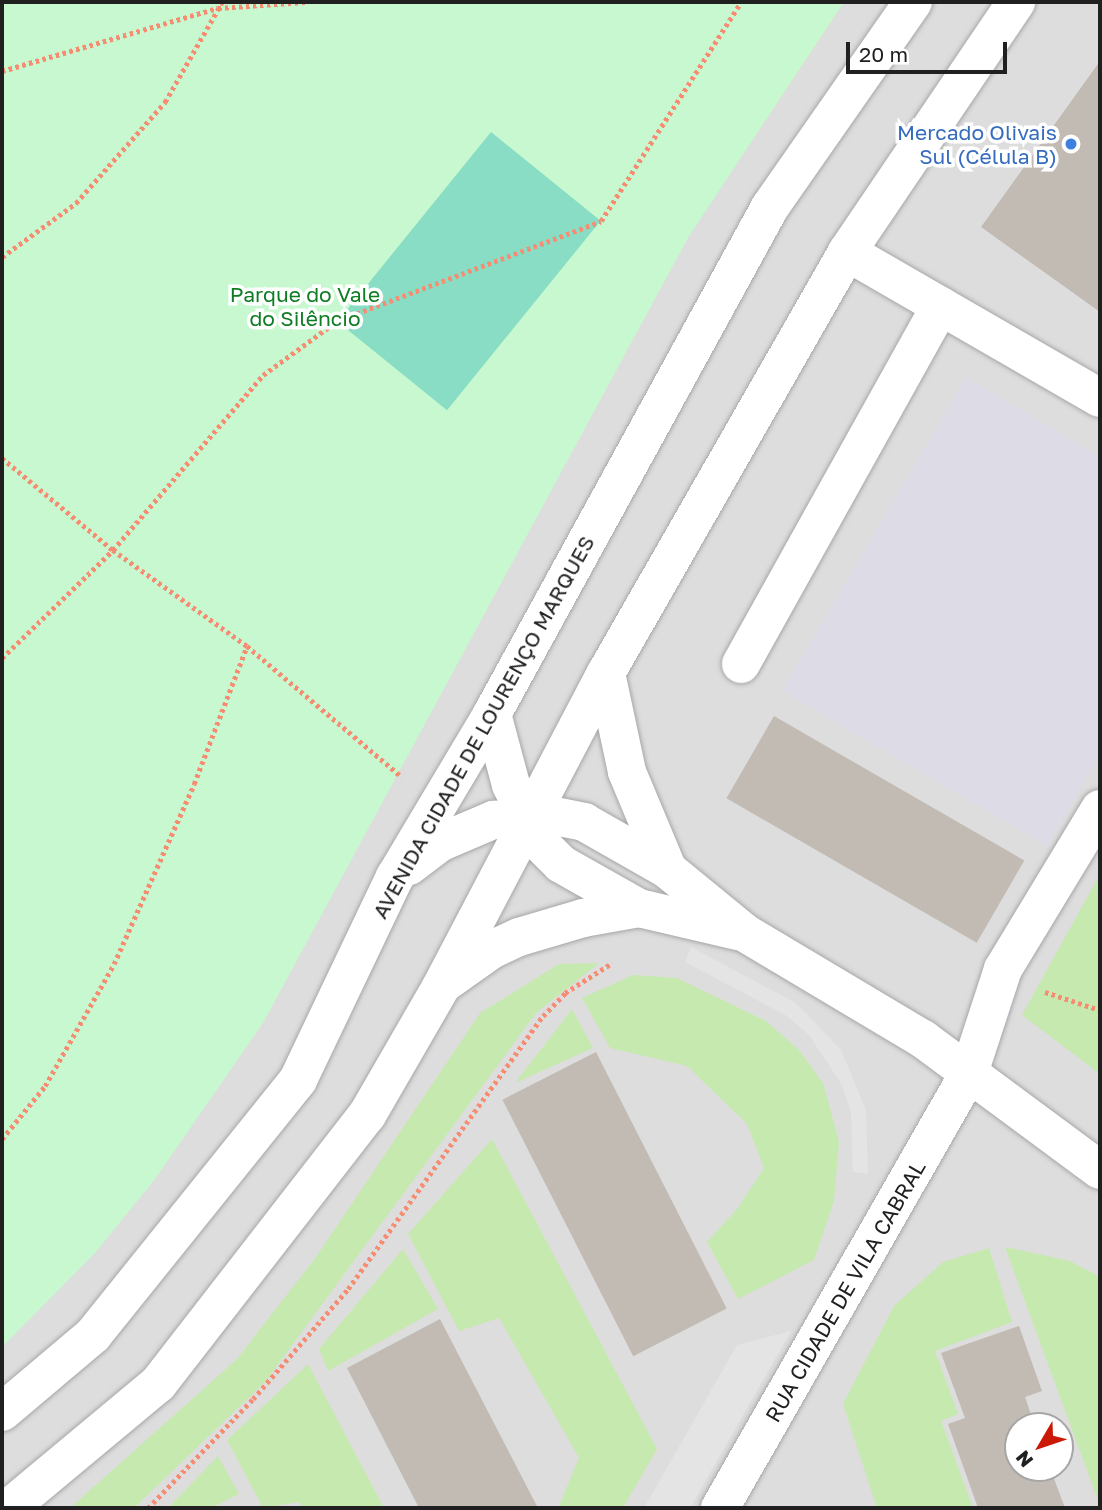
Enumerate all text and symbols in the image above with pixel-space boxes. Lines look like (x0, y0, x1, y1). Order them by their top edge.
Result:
scale bar (850, 28, 1011, 72)
text: 20 m (859, 41, 908, 67)
place label: Mercado Olivais Sul (Célula B) (897, 119, 1057, 169)
marker: Mercado Olivais Sul (Célula B) (1063, 136, 1079, 152)
park label: Parque do Vale do Silêncio (230, 281, 380, 331)
street label: AVENIDA CIDADE DE LOURENÇO MARQUES (367, 531, 599, 923)
street label: RUA CIDADE DE VILA CABRAL (760, 1156, 930, 1426)
north arrow (1004, 1412, 1074, 1482)
text: N (1010, 1446, 1037, 1472)

